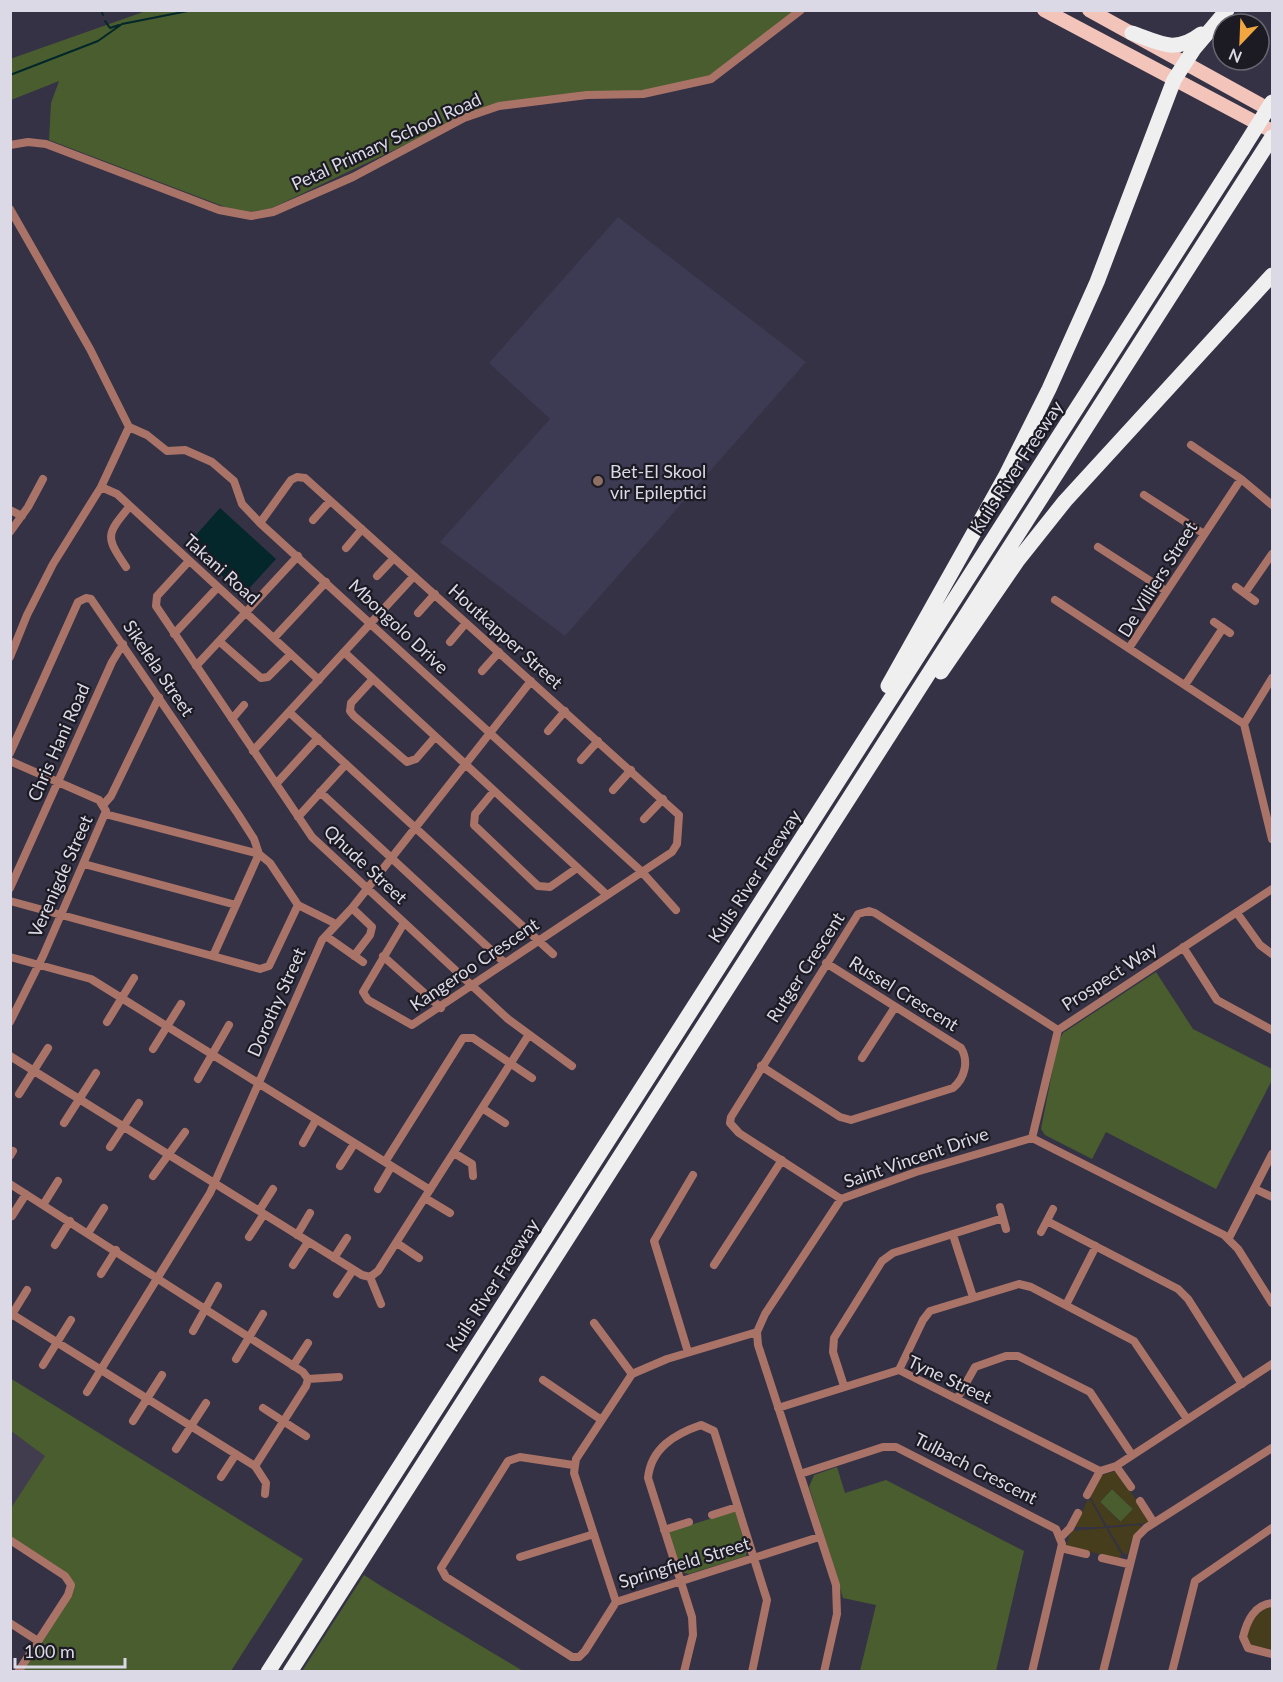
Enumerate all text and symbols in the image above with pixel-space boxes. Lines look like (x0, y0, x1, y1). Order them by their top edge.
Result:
north arrow (1211, 12, 1271, 72)
text: N (1226, 45, 1244, 67)
street label: Petal Primary School Road (288, 87, 484, 195)
street label: Kuils River Freeway (965, 396, 1068, 537)
place label: Bet-El Skool vir Epileptici (610, 460, 707, 503)
marker: Bet-El Skool vir Epileptici (591, 474, 605, 488)
street label: De Villiers Street (1113, 517, 1202, 641)
street label: Takani Road (180, 529, 264, 609)
street label: Mbongolo Drive (345, 574, 453, 678)
street label: Houtkapper Street (444, 579, 568, 693)
street label: Sikelela Street (119, 616, 199, 721)
street label: Chris Hani Road (22, 680, 94, 804)
street label: Kuils River Freeway (703, 805, 806, 946)
street label: Verenigde Street (23, 811, 97, 940)
street label: Qhude Street (320, 820, 413, 909)
street label: Rutger Crescent (761, 907, 849, 1026)
street label: Kangeroo Crescent (405, 912, 543, 1015)
street label: Prospect Way (1057, 937, 1161, 1015)
street label: Dorothy Street (242, 944, 310, 1060)
street label: Russel Crescent (845, 951, 963, 1036)
street label: Saint Vincent Drive (841, 1122, 991, 1192)
street label: Kuils River Freeway (441, 1214, 544, 1355)
street label: Tyne Street (905, 1350, 996, 1408)
street label: Tulbach Crescent (911, 1428, 1042, 1509)
street label: Springfield Street (616, 1531, 753, 1592)
scale bar (15, 1631, 124, 1669)
text: 100 m (24, 1640, 75, 1662)

